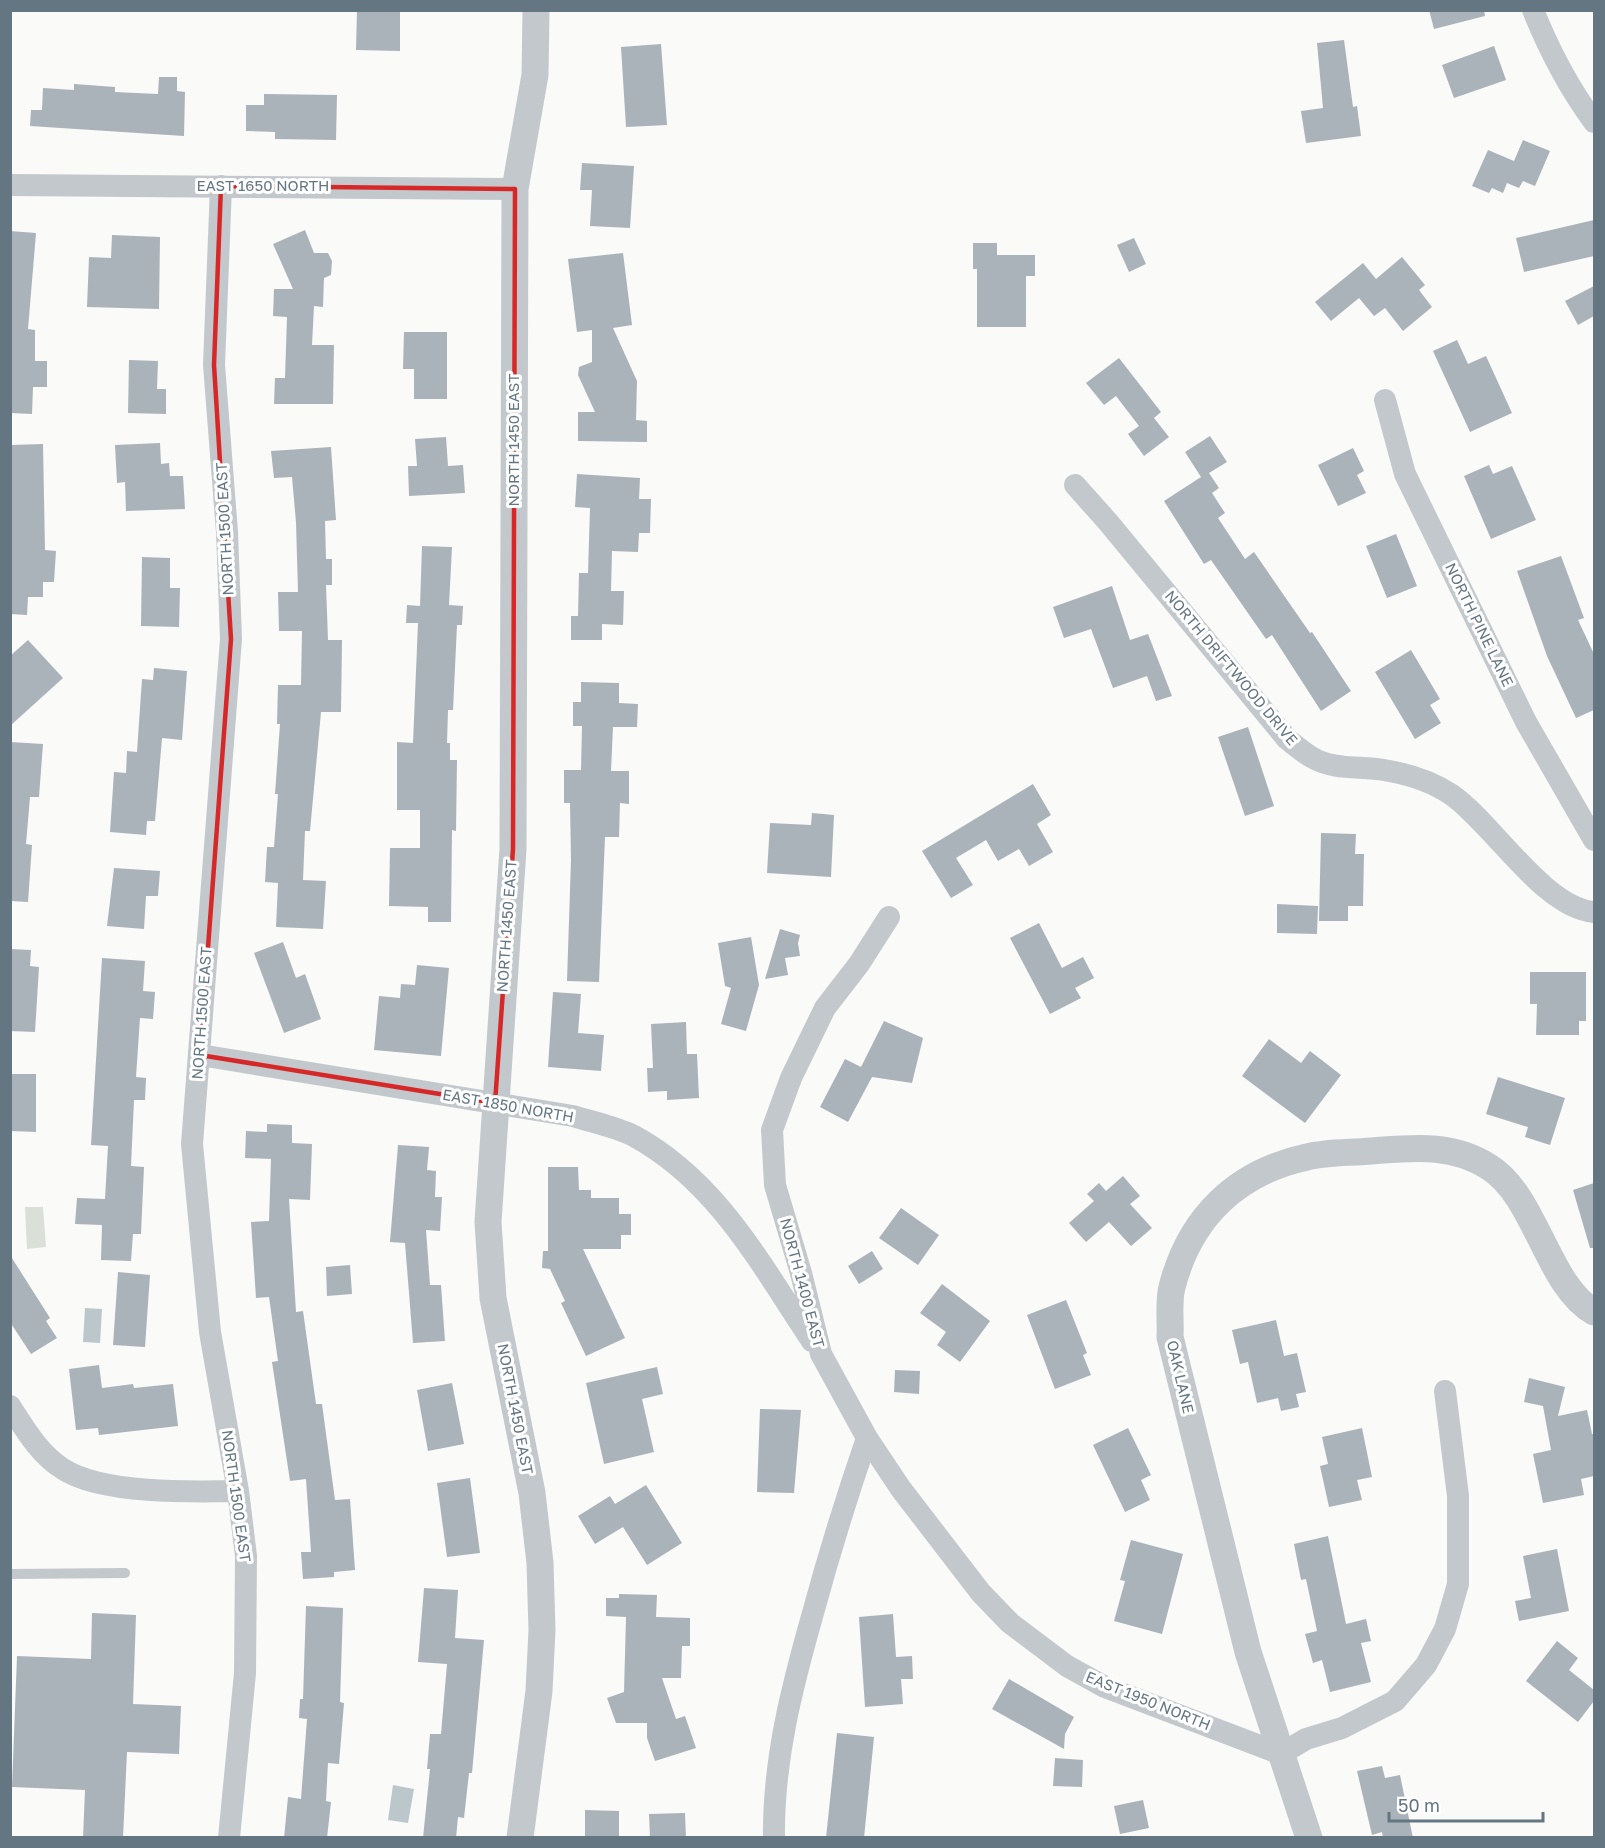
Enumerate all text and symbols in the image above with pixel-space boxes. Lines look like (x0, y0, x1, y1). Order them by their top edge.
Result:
street label: EAST 1650 NORTH (197, 176, 329, 194)
street label: NORTH 1450 EAST (504, 374, 522, 506)
street label: NORTH 1500 EAST (212, 462, 236, 596)
street label: NORTH PINE LANE (1442, 560, 1518, 689)
street label: NORTH DRIFTWOOD DRIVE (1162, 586, 1302, 748)
street label: NORTH 1450 EAST (492, 859, 520, 993)
street label: NORTH 1500 EAST (187, 946, 215, 1080)
street label: EAST 1850 NORTH (441, 1085, 575, 1125)
street label: NORTH 1400 EAST (777, 1216, 829, 1350)
street label: OAK LANE (1164, 1338, 1198, 1415)
street label: NORTH 1450 EAST (494, 1342, 538, 1476)
street label: NORTH 1500 EAST (219, 1429, 255, 1563)
street label: EAST 1950 NORTH (1083, 1667, 1213, 1733)
scale bar (1389, 1785, 1544, 1823)
text: 50 m (1398, 1794, 1440, 1816)

